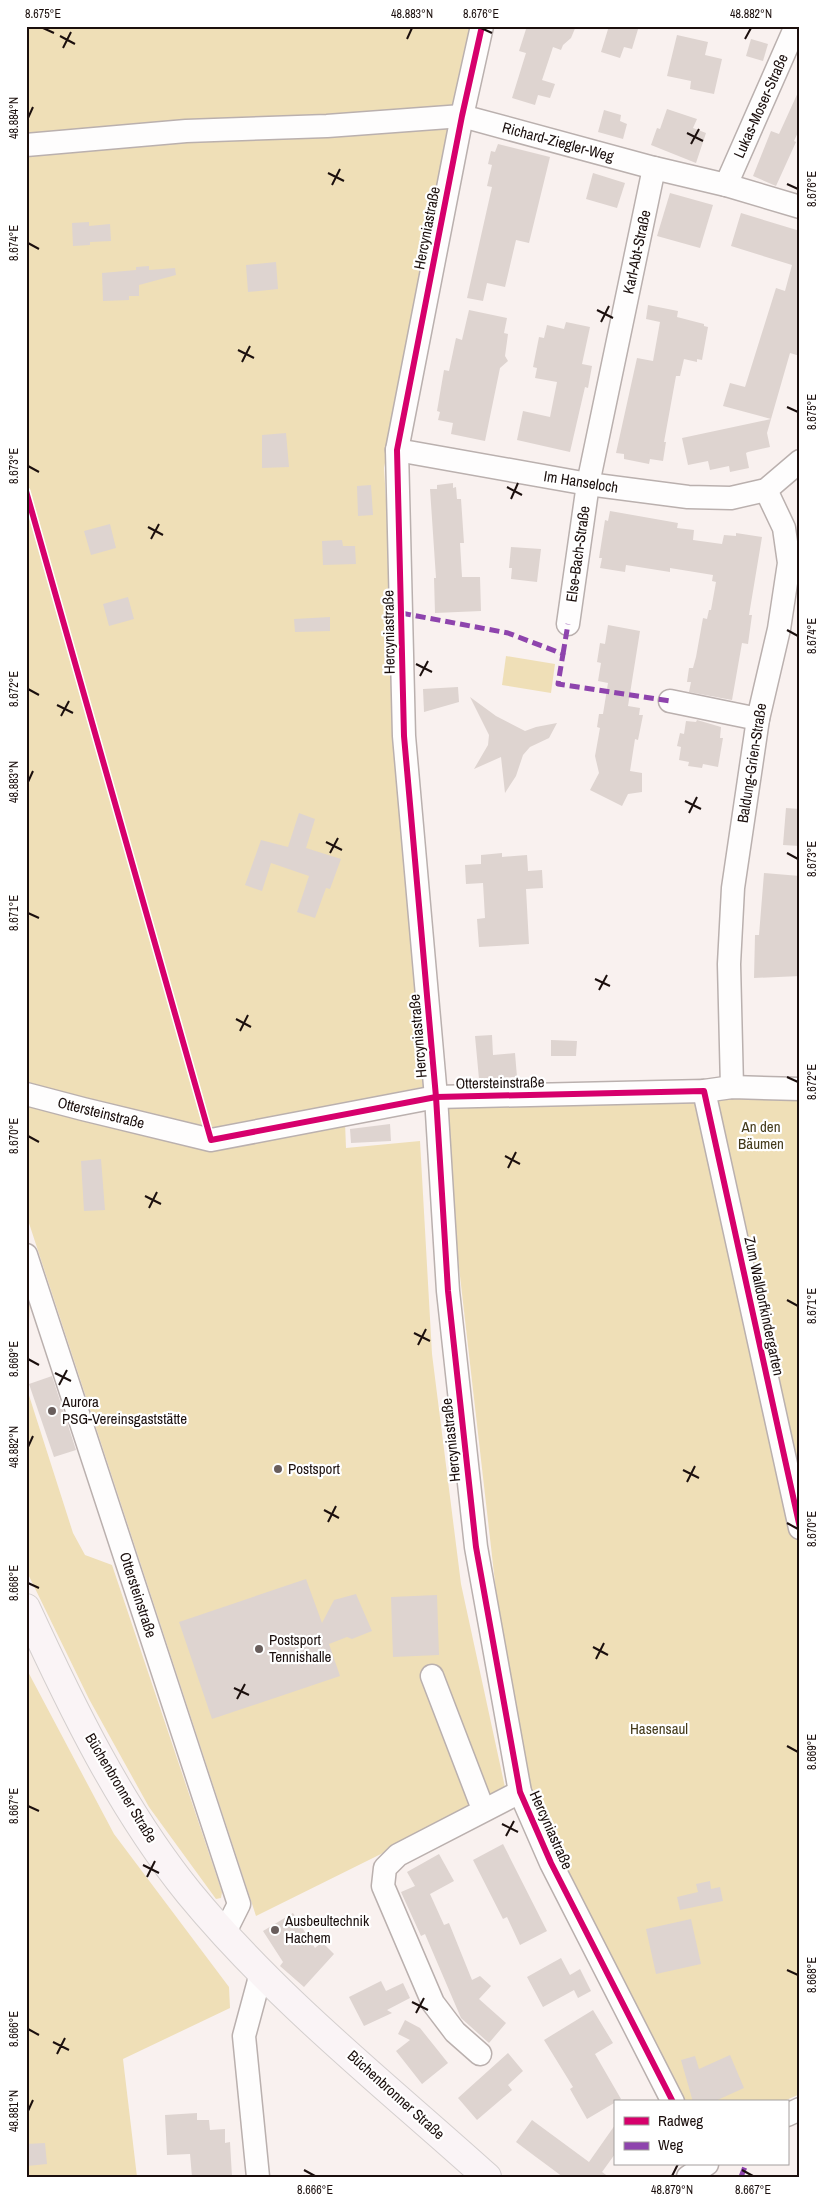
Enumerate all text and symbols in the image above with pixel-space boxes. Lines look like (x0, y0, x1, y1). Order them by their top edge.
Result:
text: 8.675°E (25, 6, 61, 22)
text: 48.883°N (391, 6, 433, 22)
text: 8.676°E (463, 6, 499, 22)
text: 48.882°N (730, 6, 772, 22)
street label: Lukas-Moser-Straße (728, 50, 793, 161)
text: 48.884°N (6, 97, 22, 139)
street label: Richard-Ziegler-Weg (500, 117, 616, 167)
text: 8.676°E (804, 171, 820, 207)
street label: Hercyniastraße (408, 184, 445, 271)
street label: Karl-Abt-Straße (617, 208, 656, 296)
text: 8.674°E (6, 225, 22, 261)
text: 8.675°E (804, 394, 820, 430)
text: 8.673°E (6, 448, 22, 484)
street label: Im Hanseloch (542, 465, 620, 498)
street label: Else-Bach-Straße (560, 504, 595, 603)
street label: Hercyniastraße (377, 590, 400, 674)
text: 8.674°E (804, 618, 820, 654)
text: 8.672°E (6, 671, 22, 707)
street label: Baldung-Grien-Straße (732, 701, 771, 824)
text: 48.883°N (6, 761, 22, 803)
text: 8.673°E (804, 841, 820, 877)
text: 8.671°E (6, 895, 22, 931)
street label: Hercyniastraße (403, 993, 432, 1079)
text: 8.672°E (804, 1064, 820, 1100)
street label: Ottersteinstraße (455, 1071, 545, 1094)
street label: Ottersteinstraße (55, 1092, 147, 1133)
park label: An den Bäumen (738, 1116, 784, 1154)
text: 8.670°E (6, 1118, 22, 1154)
street label: Zum Walldorfkindergarten (739, 1234, 789, 1377)
text: 8.671°E (804, 1288, 820, 1324)
text: 8.669°E (6, 1341, 22, 1377)
place label: Aurora PSG-Vereinsgaststätte (61, 1391, 187, 1429)
street label: Hercyniastraße (436, 1397, 465, 1483)
marker: Aurora PSG-Vereinsgaststätte (46, 1405, 58, 1417)
text: 48.882°N (6, 1426, 22, 1468)
place label: Postsport (288, 1458, 341, 1479)
marker: Postsport (272, 1463, 284, 1475)
text: 8.670°E (804, 1511, 820, 1547)
street label: Ottersteinstraße (115, 1549, 162, 1640)
text: 8.668°E (6, 1565, 22, 1601)
place label: Postsport Tennishalle (269, 1629, 331, 1667)
marker: Postsport Tennishalle (253, 1643, 265, 1655)
park label: Hasensaul (630, 1718, 688, 1739)
street label: Büchenbronner Straße (80, 1729, 163, 1847)
text: 8.669°E (804, 1734, 820, 1770)
street label: Hercyniastraße (525, 1787, 578, 1873)
text: 8.667°E (6, 1788, 22, 1824)
place label: Ausbeultechnik Hachem (284, 1910, 370, 1948)
marker: Ausbeultechnik Hachem (269, 1924, 281, 1936)
text: 8.668°E (804, 1957, 820, 1993)
text: 8.666°E (6, 2011, 22, 2047)
street label: Büchenbronner Straße (343, 2045, 450, 2144)
text: 48.881°N (6, 2090, 22, 2132)
legend (614, 2100, 788, 2166)
text: Radweg (658, 2110, 703, 2131)
text: Weg (658, 2134, 683, 2155)
text: 8.666°E (297, 2182, 333, 2198)
text: 48.879°N (651, 2182, 693, 2198)
text: 8.667°E (735, 2182, 771, 2198)

